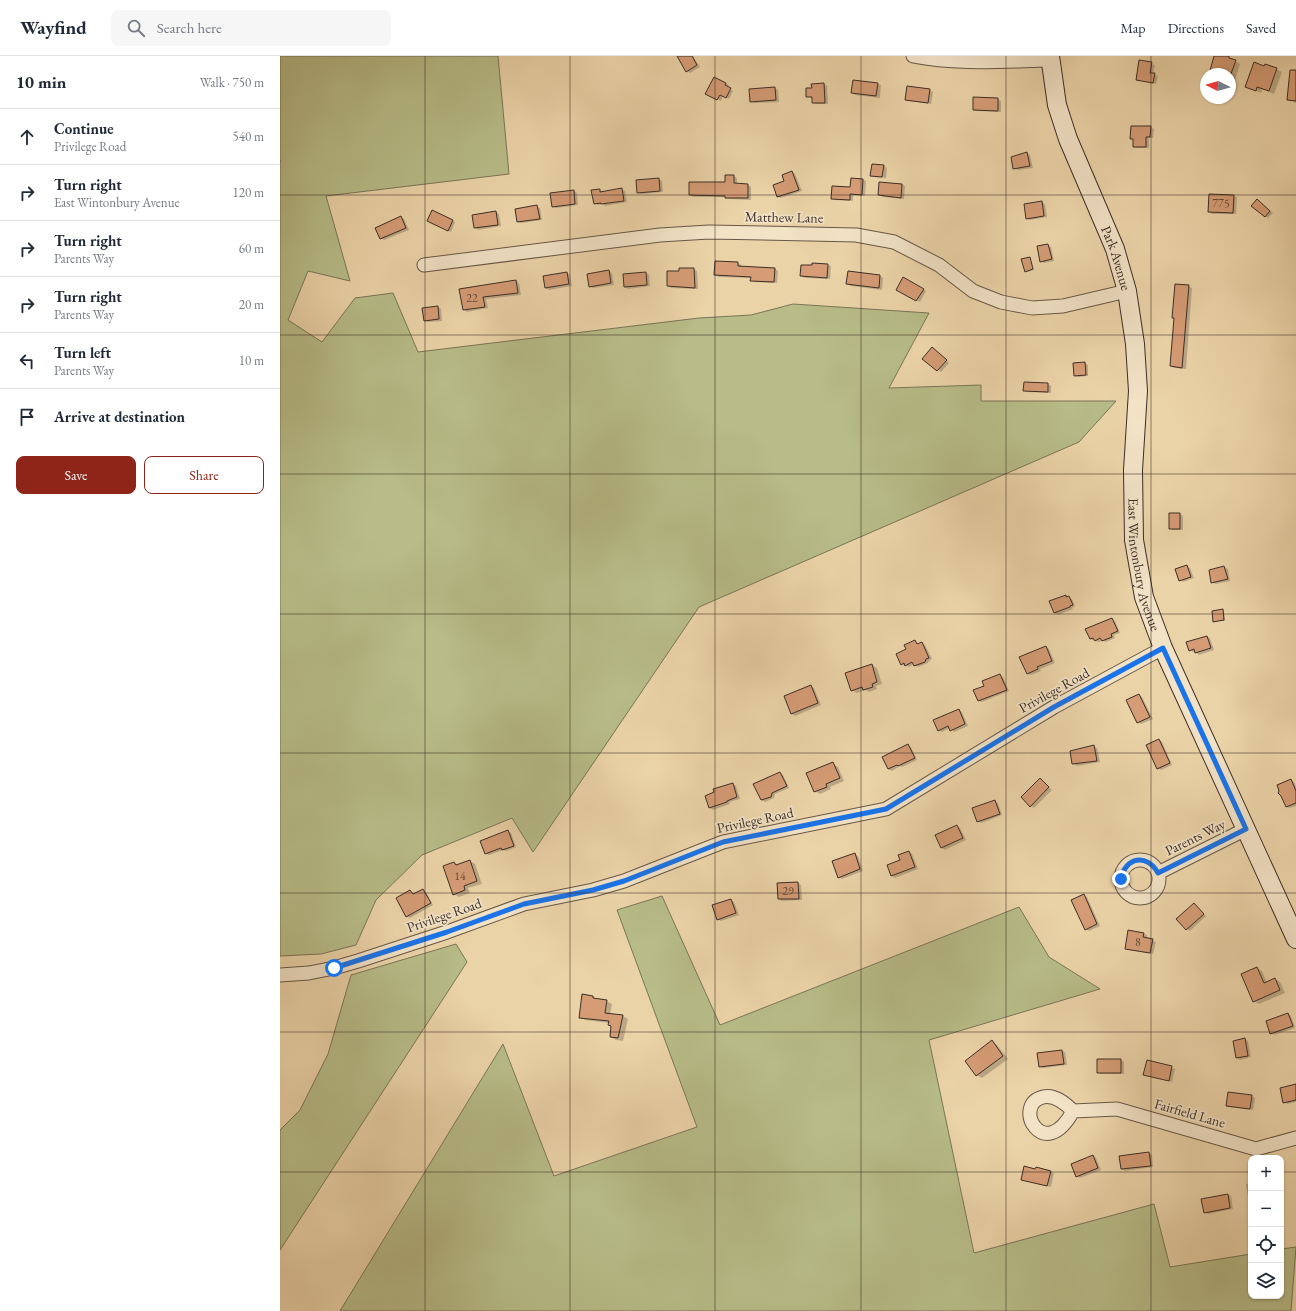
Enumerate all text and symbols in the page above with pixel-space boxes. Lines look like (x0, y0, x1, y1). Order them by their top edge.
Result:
search box (111, 10, 391, 46)
text: Wayfind (20, 15, 87, 40)
icon: search (125, 17, 147, 39)
text: Search here (157, 18, 222, 37)
text: Map (1120, 19, 1146, 37)
text: Directions (1168, 19, 1224, 37)
text: Saved (1246, 19, 1276, 37)
north arrow (1200, 68, 1236, 104)
text: 10 min (16, 71, 66, 93)
text: Walk · 750 m (200, 74, 264, 91)
text: Continue (54, 119, 114, 138)
icon: ahead (16, 126, 38, 148)
text: 540 m (233, 128, 264, 145)
text: Privilege Road (54, 138, 126, 155)
text: Turn right (54, 175, 122, 194)
icon: right (16, 182, 38, 204)
text: 120 m (233, 184, 264, 201)
text: East Wintonbury Avenue (54, 194, 180, 211)
house number: 775 (1212, 195, 1230, 211)
street label: Matthew Lane (745, 207, 824, 227)
street label: Park Avenue (1097, 223, 1136, 293)
text: Turn right (54, 231, 122, 250)
icon: right (16, 238, 38, 260)
text: 60 m (239, 240, 264, 257)
text: Parents Way (54, 250, 114, 267)
text: Turn right (54, 287, 122, 306)
house number: 22 (466, 290, 478, 306)
icon: right (16, 294, 38, 316)
text: 20 m (239, 296, 264, 313)
text: Parents Way (54, 306, 114, 323)
text: Turn left (54, 343, 111, 362)
icon: left (16, 350, 38, 372)
text: 10 m (239, 352, 264, 369)
text: Parents Way (54, 362, 114, 379)
icon: arrive (16, 406, 38, 428)
text: Arrive at destination (54, 407, 185, 426)
button: Save (16, 456, 136, 494)
button: Share (144, 456, 264, 494)
street label: East Wintonbury Avenue (1124, 498, 1165, 634)
street label: Privilege Road (1016, 663, 1093, 717)
street label: Privilege Road (715, 803, 796, 837)
street label: Parents Way (1162, 814, 1229, 859)
house number: 14 (454, 868, 466, 884)
route end (1112, 870, 1130, 888)
house number: 29 (782, 883, 794, 899)
street label: Privilege Road (404, 894, 485, 936)
house number: 8 (1135, 934, 1141, 950)
route start (325, 959, 343, 977)
street label: Fairfield Lane (1152, 1094, 1228, 1132)
map controls (1248, 1155, 1284, 1299)
button: + (1248, 1155, 1284, 1191)
button: − (1248, 1191, 1284, 1227)
button: locate (1248, 1227, 1284, 1263)
button: layers (1248, 1263, 1284, 1299)

